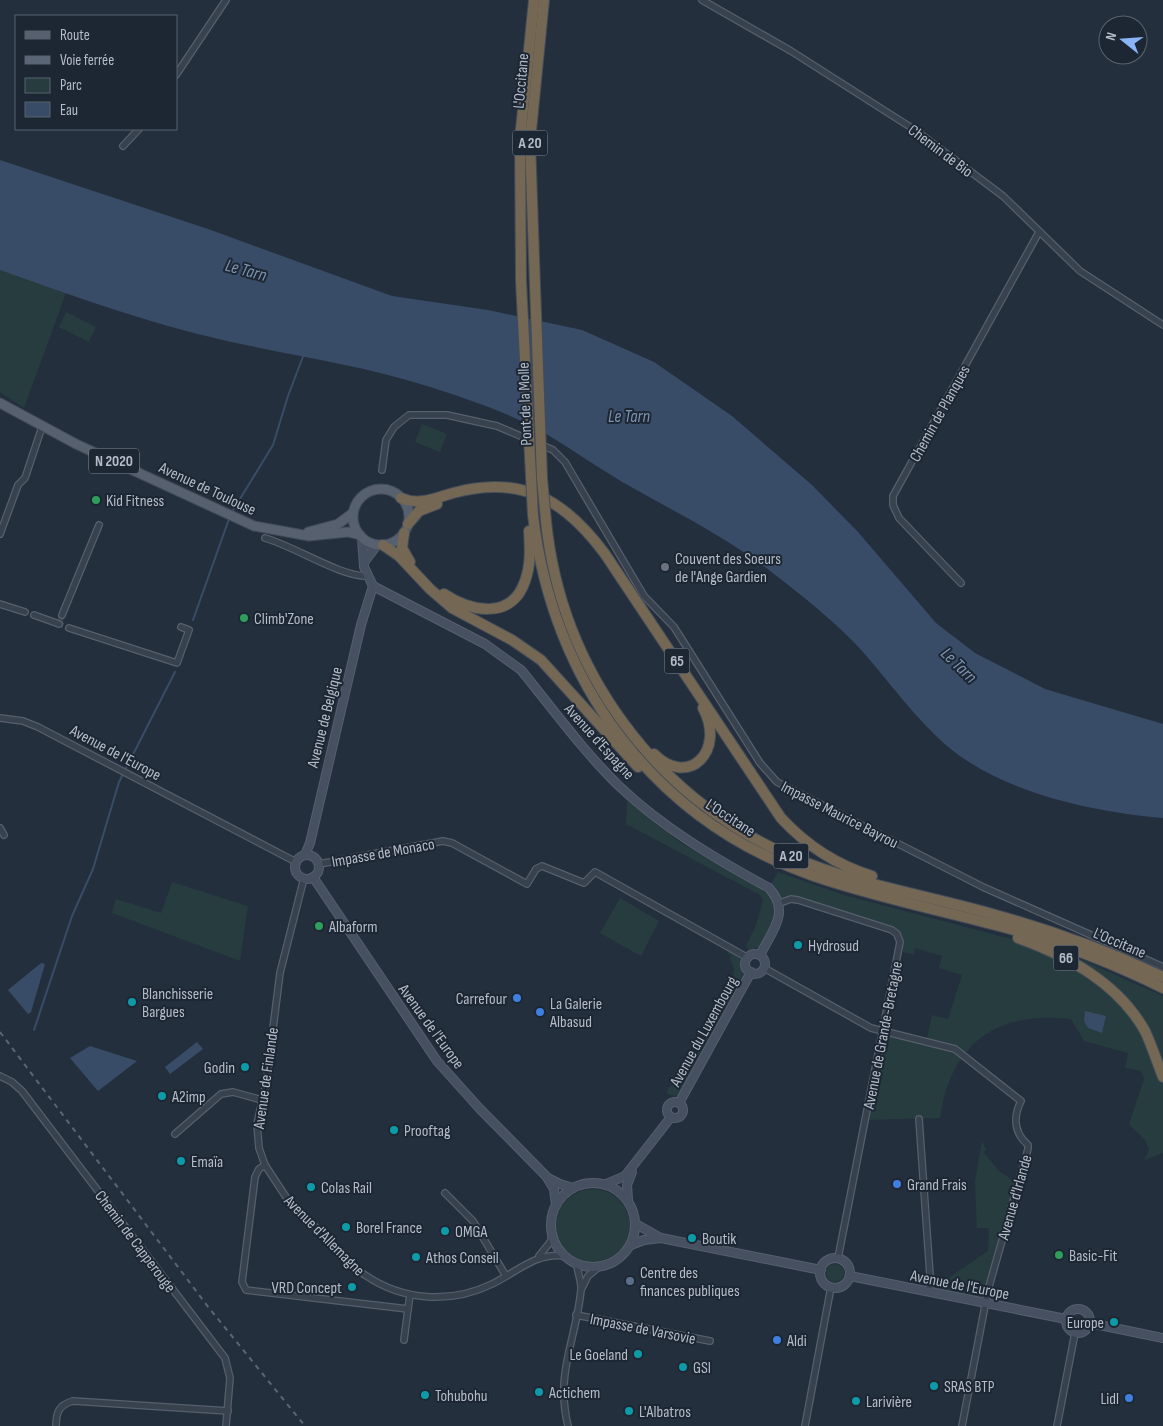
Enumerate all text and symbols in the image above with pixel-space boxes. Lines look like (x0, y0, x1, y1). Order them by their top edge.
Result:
legend (15, 15, 178, 130)
north arrow (1098, 15, 1148, 65)
text: Route (60, 26, 90, 45)
text: N (1102, 30, 1120, 42)
text: Voie ferrée (60, 51, 114, 70)
street label: L'Occitane (510, 53, 533, 110)
text: Parc (60, 76, 82, 95)
text: Eau (60, 101, 78, 120)
street label: Chemin de Bio (904, 121, 976, 182)
road number: A 20 (512, 130, 548, 156)
water label: Le Tarn (223, 255, 269, 286)
street label: Pont de la Molle (515, 362, 536, 446)
street label: Chemin de Planques (906, 362, 975, 465)
water label: Le Tarn (608, 406, 650, 427)
road number: N 2020 (89, 448, 139, 474)
street label: Avenue de Toulouse (155, 458, 259, 520)
place label: Kid Fitness (106, 492, 164, 511)
marker: Kid Fitness (90, 494, 102, 506)
place label: Couvent des Soeurs de l'Ange Gardien (675, 550, 781, 587)
marker: Couvent des Soeurs de l'Ange Gardien (659, 561, 671, 573)
place label: Climb'Zone (254, 610, 314, 629)
marker: Climb'Zone (238, 612, 250, 624)
water label: Le Tarn (936, 643, 981, 688)
road number: 65 (664, 648, 690, 674)
street label: Avenue de Belgique (304, 665, 347, 771)
street label: Avenue d'Espagne (559, 699, 638, 784)
street label: Avenue de l'Europe (66, 721, 164, 785)
street label: Impasse Maurice Bayrou (778, 778, 901, 853)
street label: L'Occitane (702, 795, 759, 841)
street label: Impasse de Monaco (330, 835, 436, 872)
road number: A 20 (774, 844, 808, 868)
place label: Albaform (328, 918, 378, 937)
marker: Albaform (313, 920, 325, 932)
street label: L'Occitane (1090, 924, 1149, 963)
place label: Hydrosud (808, 937, 859, 956)
marker: Hydrosud (792, 939, 804, 951)
road number: 66 (1054, 946, 1078, 970)
street label: Avenue de Grande-Bretagne (860, 960, 907, 1112)
street label: Avenue du Luxembourg (666, 973, 742, 1091)
street label: Avenue de l'Europe (393, 980, 468, 1073)
place label: Blanchisserie Bargues (142, 985, 213, 1022)
place label: Carrefour (456, 990, 507, 1009)
marker: Carrefour (511, 992, 523, 1004)
place label: La Galerie Albasud (549, 995, 602, 1032)
marker: Blanchisserie Bargues (126, 996, 138, 1008)
marker: La Galerie Albasud (534, 1006, 546, 1018)
street label: Avenue de Finlande (250, 1026, 283, 1131)
place label: Godin (204, 1059, 235, 1078)
marker: Godin (239, 1061, 251, 1073)
place label: A2imp (171, 1088, 206, 1107)
marker: A2imp (156, 1090, 168, 1102)
place label: Prooftag (404, 1122, 450, 1141)
marker: Prooftag (388, 1124, 400, 1136)
place label: Emaïa (191, 1153, 223, 1172)
street label: Avenue d'Irlande (994, 1153, 1037, 1243)
marker: Emaïa (175, 1155, 187, 1167)
place label: Grand Frais (907, 1176, 967, 1195)
marker: Grand Frais (891, 1178, 903, 1190)
place label: Colas Rail (321, 1179, 372, 1198)
marker: Colas Rail (305, 1181, 317, 1193)
street label: Chemin de Capperouge (90, 1187, 179, 1297)
street label: Avenue d'Allemagne (279, 1191, 368, 1280)
place label: Borel France (356, 1219, 422, 1238)
marker: Borel France (340, 1221, 352, 1233)
place label: OMGA (455, 1223, 487, 1242)
marker: OMGA (439, 1225, 451, 1237)
place label: Boutik (702, 1230, 736, 1249)
marker: Boutik (686, 1232, 698, 1244)
place label: Basic-Fit (1069, 1247, 1118, 1266)
place label: Athos Conseil (425, 1249, 499, 1268)
marker: Basic-Fit (1053, 1249, 1065, 1261)
marker: Athos Conseil (410, 1251, 422, 1263)
place label: Centre des finances publiques (640, 1264, 740, 1301)
street label: Avenue de l'Europe (908, 1266, 1011, 1304)
marker: Centre des finances publiques (624, 1275, 636, 1287)
place label: VRD Concept (272, 1279, 342, 1298)
marker: VRD Concept (346, 1281, 358, 1293)
street label: Impasse de Varsovie (588, 1310, 697, 1349)
place label: Europe (1067, 1314, 1104, 1333)
marker: Europe (1108, 1316, 1120, 1328)
place label: Aldi (786, 1332, 807, 1351)
marker: Aldi (771, 1334, 783, 1346)
place label: Le Goeland (570, 1346, 628, 1365)
marker: Le Goeland (632, 1348, 644, 1360)
place label: GSI (693, 1359, 711, 1378)
marker: GSI (677, 1361, 689, 1373)
place label: SRAS BTP (944, 1378, 995, 1397)
marker: SRAS BTP (928, 1380, 940, 1392)
place label: Actichem (548, 1384, 600, 1403)
marker: Actichem (533, 1386, 545, 1398)
place label: Tohubohu (435, 1387, 487, 1406)
marker: Tohubohu (419, 1389, 431, 1401)
place label: Lidl (1100, 1390, 1119, 1409)
marker: Lidl (1123, 1392, 1135, 1404)
place label: Larivière (866, 1393, 912, 1412)
marker: Larivière (850, 1395, 862, 1407)
place label: L'Albatros (639, 1403, 691, 1422)
marker: L'Albatros (623, 1405, 635, 1417)

